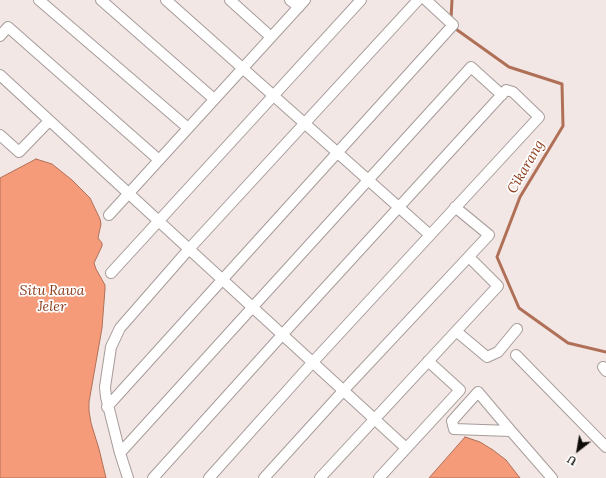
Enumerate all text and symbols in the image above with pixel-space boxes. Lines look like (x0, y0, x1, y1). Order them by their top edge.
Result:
water label: Cikarang (504, 137, 548, 197)
water label: Situ Rawa Jeler (20, 283, 84, 316)
north arrow (558, 430, 598, 470)
text: U (565, 452, 579, 468)

